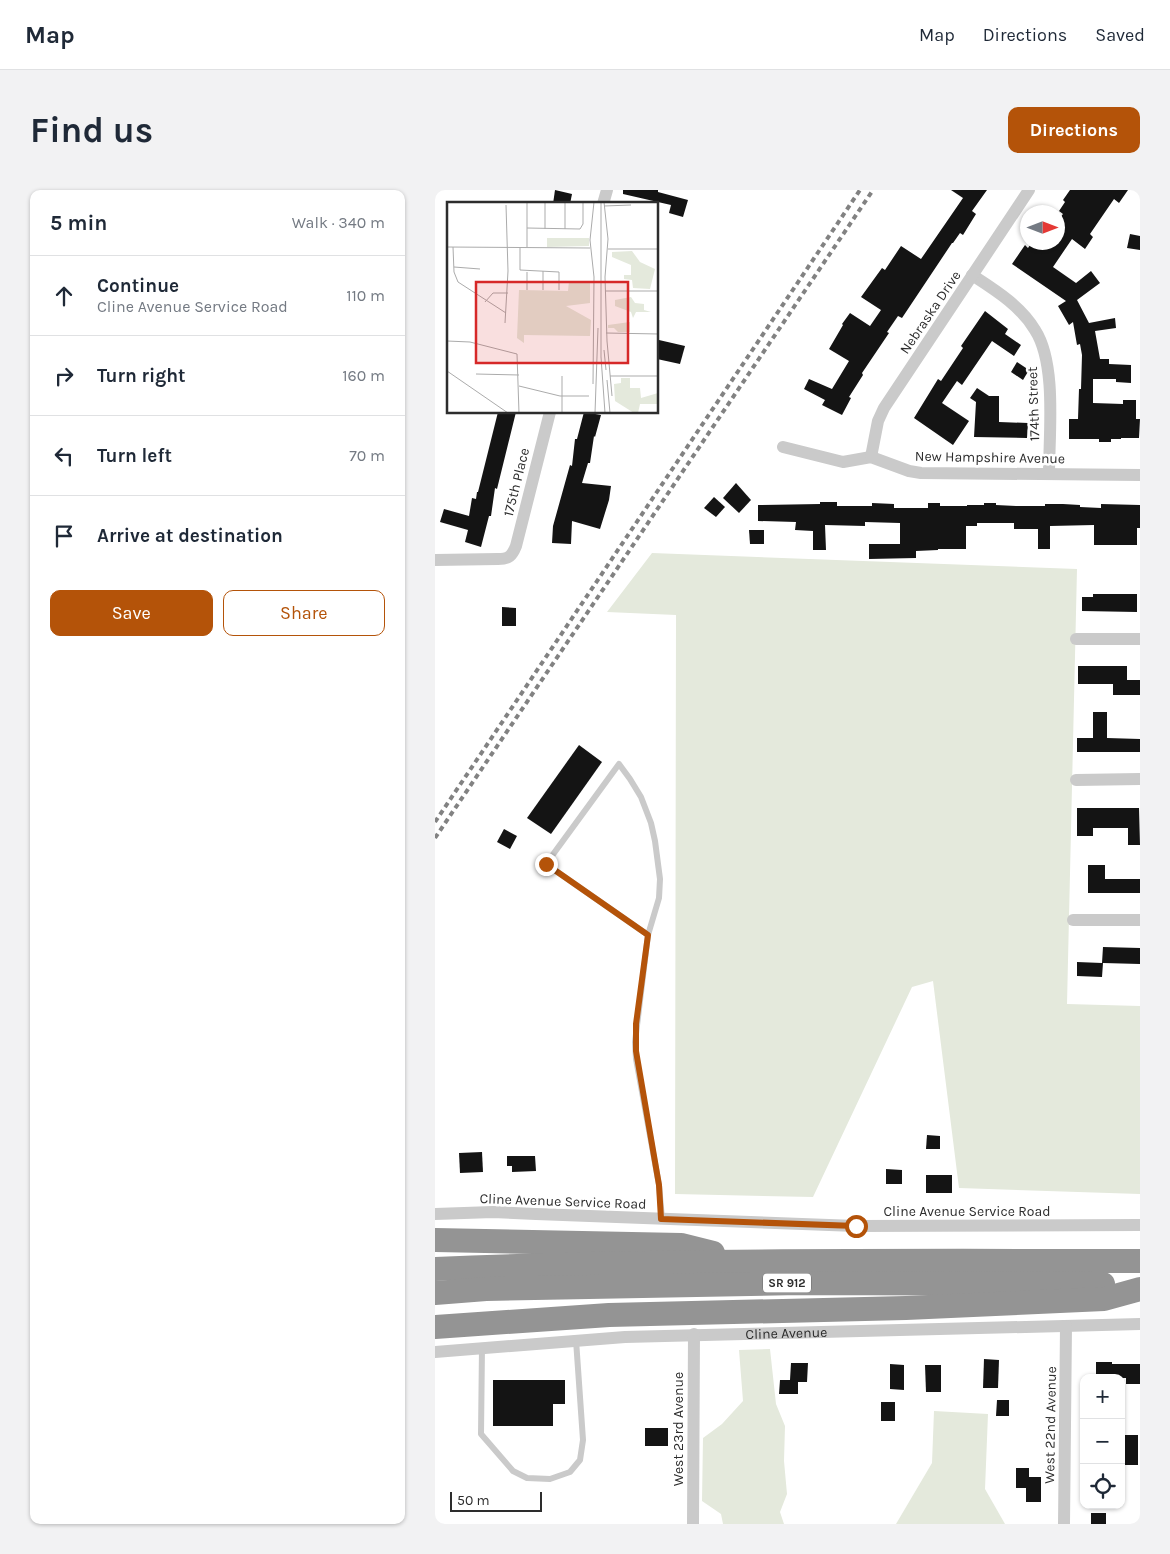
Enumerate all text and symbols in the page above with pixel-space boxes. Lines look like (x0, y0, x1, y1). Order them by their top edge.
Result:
text: Map (25, 21, 75, 49)
text: Map (919, 24, 955, 46)
text: Directions (983, 24, 1067, 46)
text: Saved (1095, 24, 1145, 46)
button: Directions (1008, 107, 1140, 153)
text: Find us (30, 110, 153, 151)
inset map (447, 202, 659, 414)
north arrow (1020, 205, 1065, 250)
text: 5 min (50, 211, 107, 235)
text: Walk · 340 m (292, 213, 385, 232)
street label: Nebraska Drive (896, 267, 965, 357)
text: Continue (97, 275, 179, 297)
icon: ahead (50, 282, 78, 310)
text: 110 m (346, 286, 385, 305)
text: Cline Avenue Service Road (97, 297, 288, 316)
icon: right (50, 362, 78, 390)
text: Turn right (97, 365, 186, 387)
text: 160 m (342, 366, 385, 385)
street label: 174th Street (1024, 366, 1043, 442)
icon: left (50, 442, 78, 470)
text: Turn left (97, 445, 172, 467)
text: 70 m (349, 446, 385, 465)
street label: 175th Place (500, 446, 533, 518)
street label: New Hampshire Avenue (915, 448, 1065, 467)
icon: arrive (50, 522, 78, 550)
text: Arrive at destination (97, 525, 283, 547)
button: Save (50, 590, 213, 636)
button: Share (223, 590, 385, 636)
route end (535, 853, 558, 876)
street label: Cline Avenue Service Road (479, 1190, 647, 1213)
street label: Cline Avenue Service Road (884, 1203, 1050, 1220)
route start (845, 1215, 868, 1238)
road number: SR 912 (763, 1274, 811, 1292)
street label: Cline Avenue (745, 1324, 827, 1343)
street label: West 22nd Avenue (1041, 1366, 1060, 1484)
street label: West 23rd Avenue (670, 1372, 687, 1486)
map controls (1080, 1374, 1125, 1509)
button: + (1080, 1374, 1125, 1419)
button: − (1080, 1419, 1125, 1464)
button: locate (1080, 1464, 1125, 1509)
scale bar (450, 1489, 543, 1512)
text: 50 m (457, 1492, 490, 1509)

